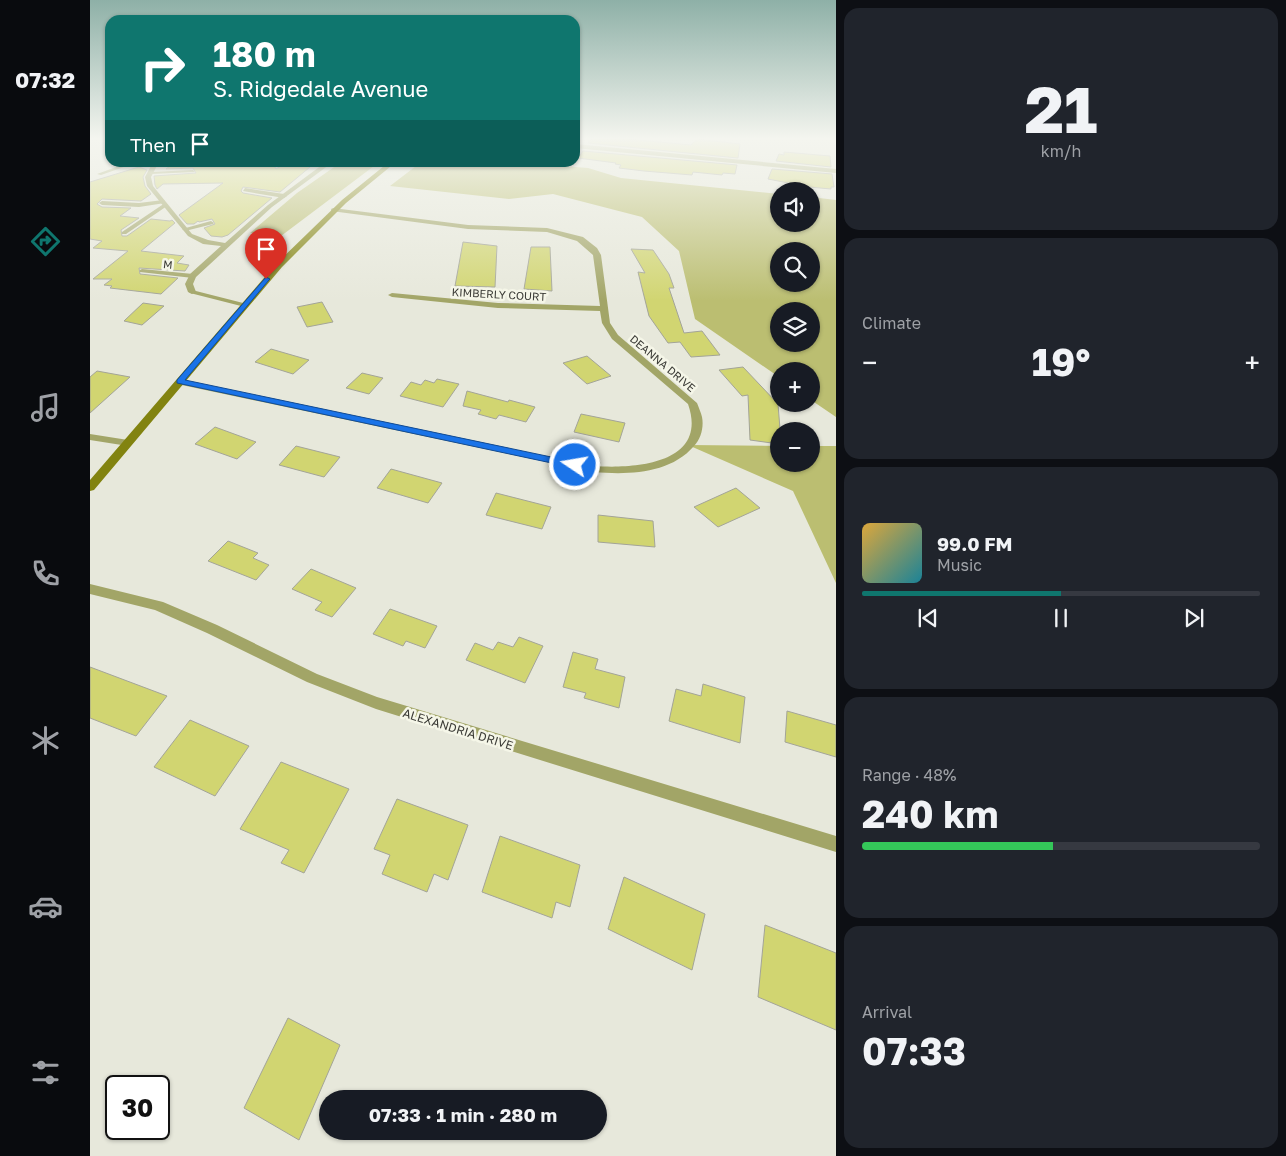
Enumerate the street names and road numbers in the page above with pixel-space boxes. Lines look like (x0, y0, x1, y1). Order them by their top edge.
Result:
street label: M (163, 257, 173, 271)
street label: KIMBERLY COURT (451, 285, 547, 303)
street label: DEANNA DRIVE (628, 332, 699, 394)
street label: ALEXANDRIA DRIVE (401, 705, 515, 753)

